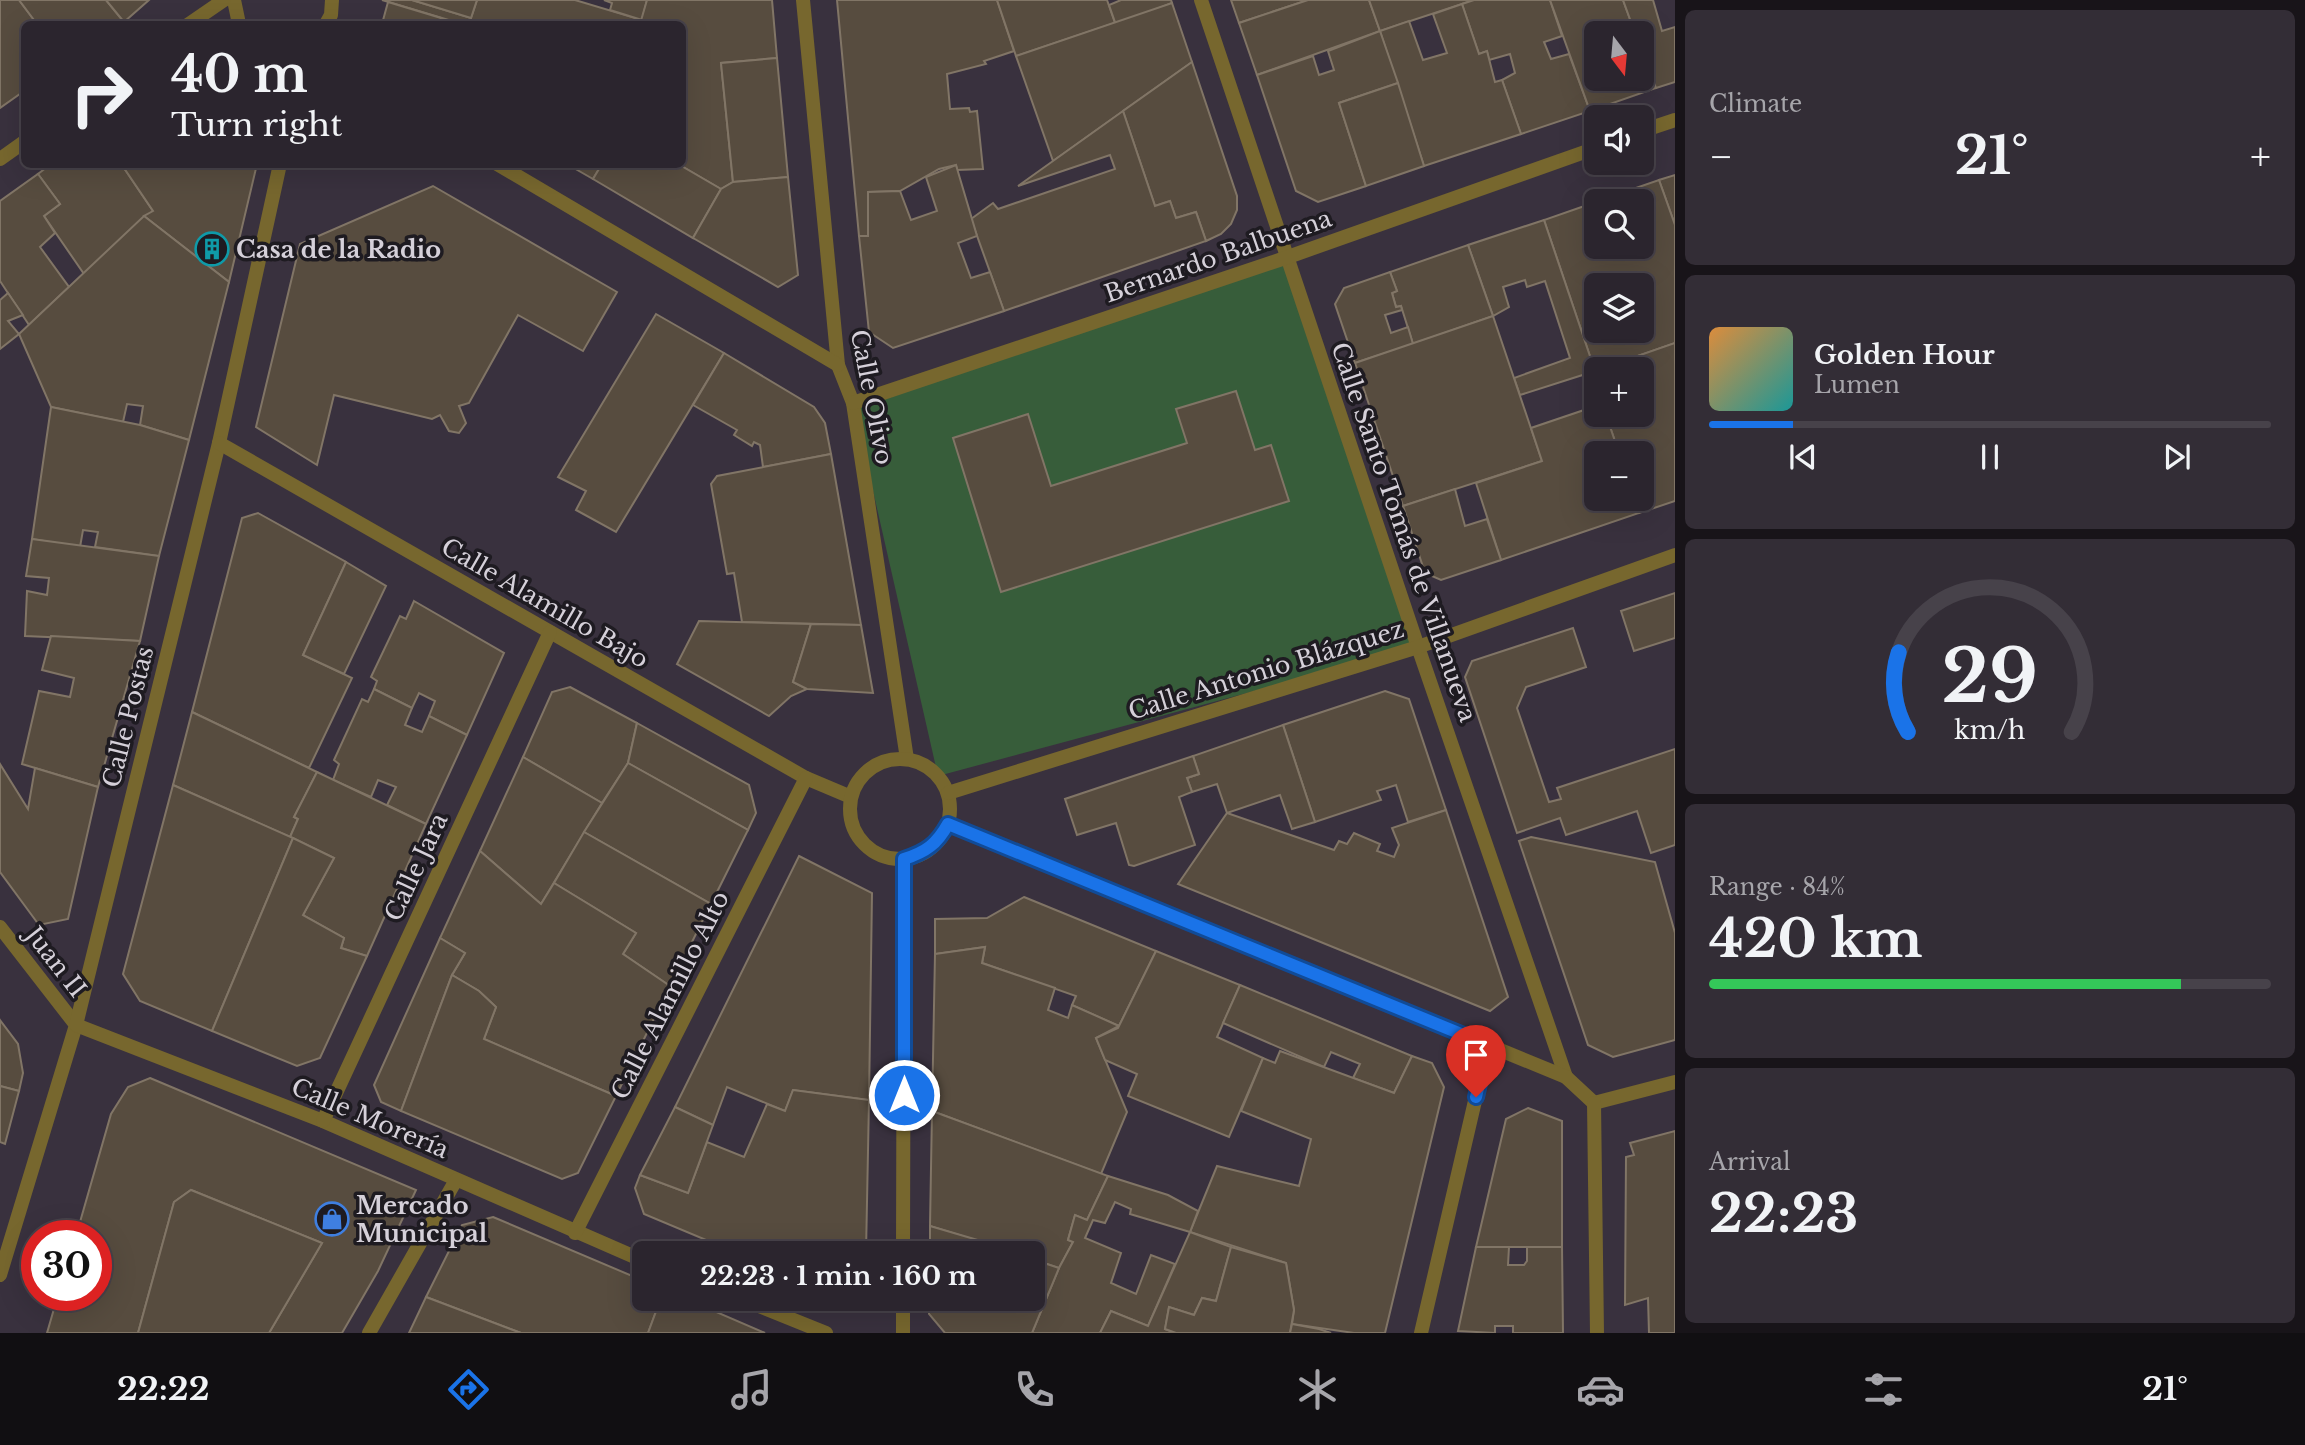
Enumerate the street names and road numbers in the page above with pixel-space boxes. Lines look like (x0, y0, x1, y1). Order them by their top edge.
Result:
street label: Bernardo Balbuena (1101, 203, 1336, 309)
street label: Calle Olivo (845, 327, 899, 467)
street label: Calle Santo Tomás de Villanueva (1325, 338, 1483, 726)
street label: Calle Alamillo Bajo (436, 532, 654, 674)
street label: Calle Antonio Blázquez (1125, 614, 1407, 726)
street label: Calle Postas (96, 643, 160, 791)
street label: Calle Jara (378, 808, 454, 925)
street label: Calle Alamillo Alto (605, 886, 735, 1104)
street label: Juan II (18, 919, 93, 1003)
street label: Calle Morería (287, 1072, 454, 1164)

